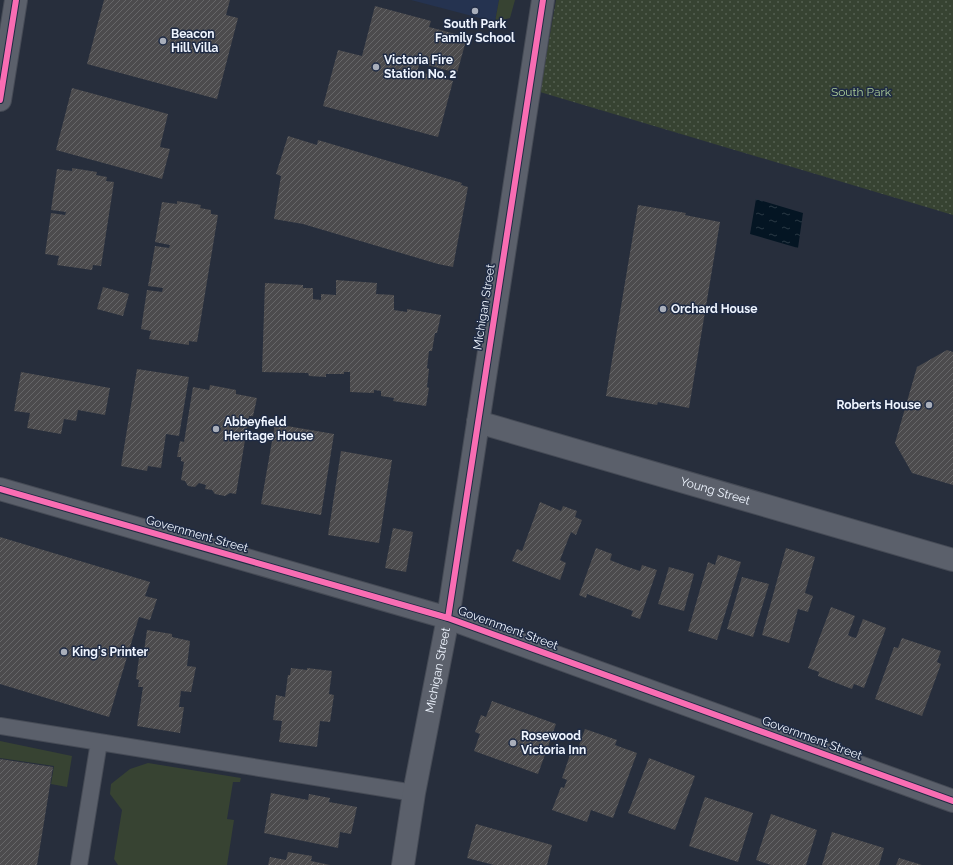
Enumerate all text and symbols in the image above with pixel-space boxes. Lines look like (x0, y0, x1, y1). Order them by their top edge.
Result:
marker: South Park Family School (470, 6, 480, 16)
place label: South Park Family School (435, 17, 515, 45)
place label: Beacon Hill Villa (171, 27, 219, 55)
marker: Beacon Hill Villa (158, 36, 168, 46)
place label: Victoria Fire Station No. 2 (384, 53, 456, 81)
marker: Victoria Fire Station No. 2 (371, 62, 381, 72)
park label: South Park (831, 85, 892, 99)
street label: Michigan Street (470, 263, 498, 351)
place label: Orchard House (671, 302, 757, 316)
marker: Orchard House (658, 304, 668, 314)
place label: Roberts House (836, 398, 921, 412)
marker: Roberts House (924, 400, 934, 410)
place label: Abbeyfield Heritage House (224, 415, 314, 443)
marker: Abbeyfield Heritage House (211, 424, 221, 434)
street label: Young Street (679, 474, 752, 508)
street label: Government Street (144, 513, 250, 555)
street label: Government Street (456, 603, 560, 653)
street label: Michigan Street (423, 626, 453, 714)
place label: King's Printer (72, 645, 149, 659)
marker: King's Printer (59, 647, 69, 657)
street label: Government Street (760, 713, 864, 763)
place label: Rosewood Victoria Inn (521, 729, 586, 757)
marker: Rosewood Victoria Inn (508, 738, 518, 748)

